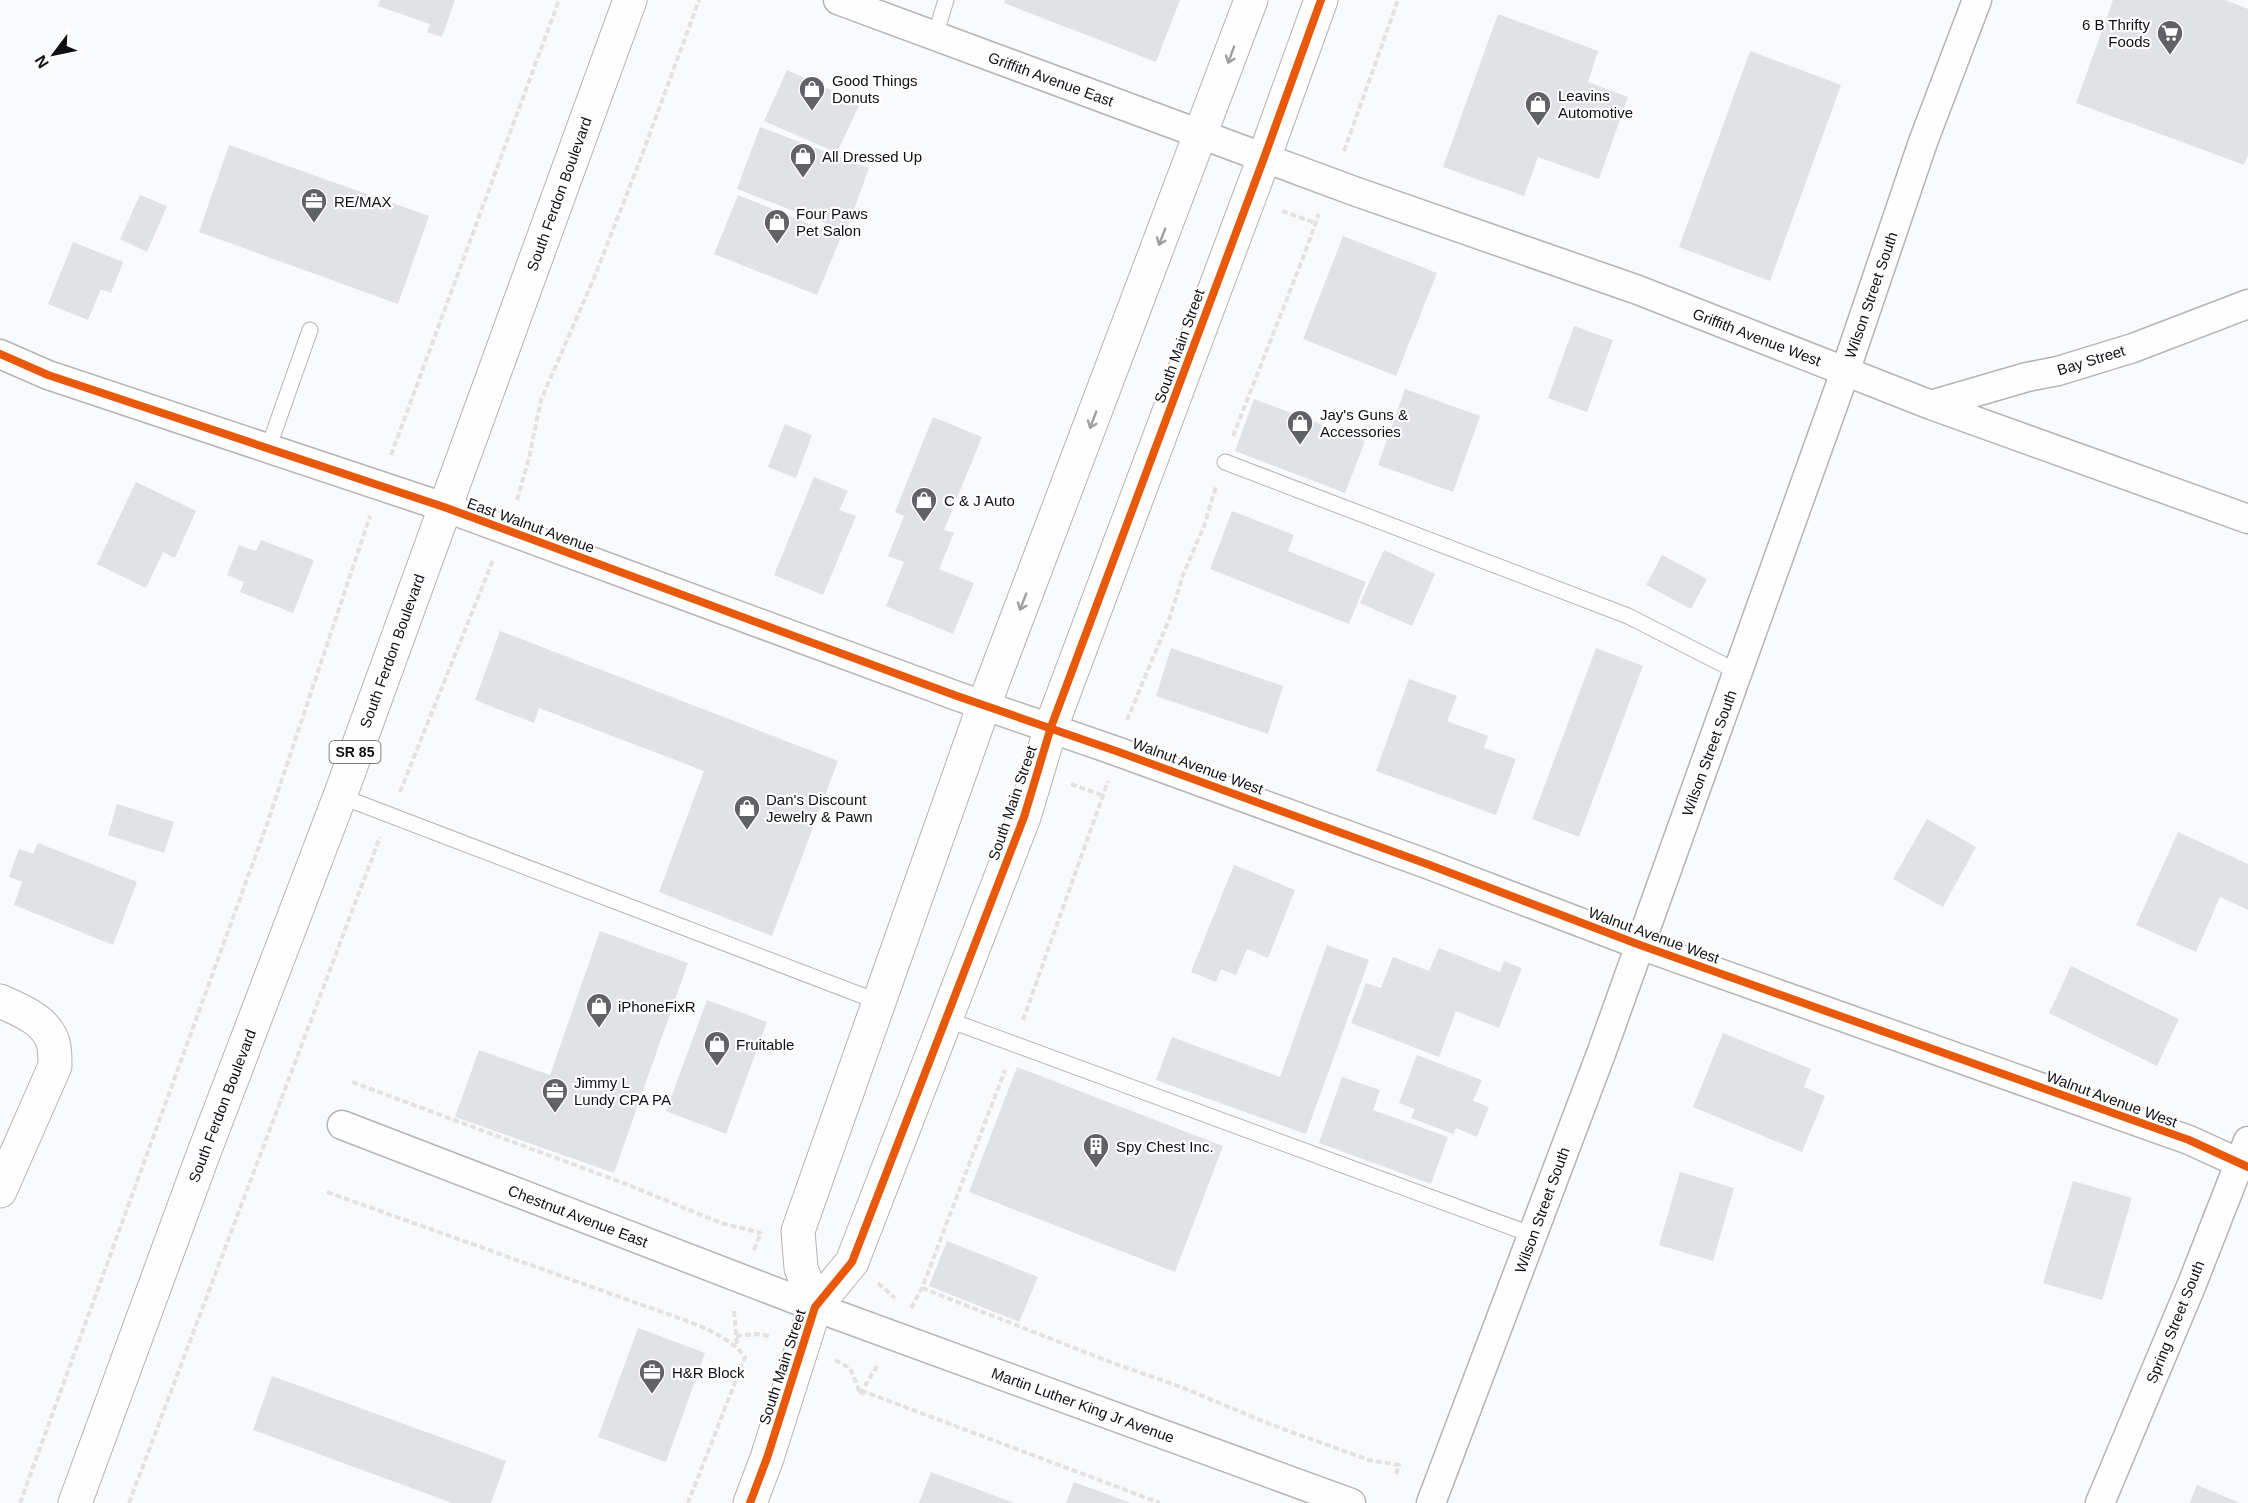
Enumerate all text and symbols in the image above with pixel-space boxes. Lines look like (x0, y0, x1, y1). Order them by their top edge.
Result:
place label: 6 B Thrifty Foods (2082, 16, 2150, 50)
supermarket icon: 6 B Thrifty Foods (2155, 18, 2185, 56)
north arrow (24, 24, 84, 84)
one-way arrow (1224, 45, 1235, 64)
street label: Griffith Avenue East (986, 48, 1117, 110)
text: N (31, 52, 52, 71)
place label: Good Things Donuts (832, 72, 918, 106)
shop icon: Good Things Donuts (797, 74, 827, 112)
place label: Leavins Automotive (1558, 87, 1633, 121)
shop icon: Leavins Automotive (1523, 89, 1553, 127)
street label: South Ferdon Boulevard (523, 115, 595, 273)
shop icon: All Dressed Up (788, 141, 818, 179)
place label: All Dressed Up (822, 148, 922, 165)
office icon: RE/MAX (299, 186, 329, 224)
place label: RE/MAX (334, 193, 392, 210)
place label: Four Paws Pet Salon (796, 205, 868, 239)
shop icon: Four Paws Pet Salon (762, 207, 792, 245)
one-way arrow (1156, 228, 1167, 246)
street label: Wilson Street South (1841, 230, 1901, 360)
street label: South Main Street (1150, 286, 1208, 405)
street label: Griffith Avenue West (1691, 305, 1824, 370)
street label: Bay Street (2055, 341, 2128, 378)
place label: Jay's Guns & Accessories (1320, 406, 1408, 440)
shop icon: Jay's Guns & Accessories (1285, 408, 1315, 446)
one-way arrow (1086, 410, 1097, 428)
shop icon: C & J Auto (909, 485, 939, 523)
place label: C & J Auto (944, 492, 1015, 509)
street label: East Walnut Avenue (465, 494, 597, 556)
street label: South Ferdon Boulevard (356, 572, 428, 730)
one-way arrow (1017, 592, 1028, 611)
street label: Wilson Street South (1678, 688, 1740, 818)
street label: Walnut Avenue West (1130, 734, 1267, 798)
road number: SR 85 (330, 741, 380, 763)
street label: South Main Street (984, 743, 1040, 863)
place label: Dan's Discount Jewelry & Pawn (766, 791, 873, 825)
shop icon: Dan's Discount Jewelry & Pawn (732, 793, 762, 831)
street label: Walnut Avenue West (1586, 903, 1723, 967)
shop icon: iPhoneFixR (584, 991, 614, 1029)
place label: iPhoneFixR (618, 998, 696, 1015)
street label: South Ferdon Boulevard (185, 1027, 259, 1185)
shop icon: Fruitable (702, 1029, 732, 1067)
place label: Fruitable (736, 1036, 794, 1053)
street label: Walnut Avenue West (2044, 1067, 2181, 1131)
place label: Jimmy L Lundy CPA PA (574, 1074, 671, 1108)
office icon: Jimmy L Lundy CPA PA (540, 1076, 570, 1114)
building icon: Spy Chest Inc. (1081, 1131, 1111, 1169)
place label: Spy Chest Inc. (1116, 1138, 1214, 1155)
street label: Wilson Street South (1511, 1145, 1573, 1275)
street label: Chestnut Avenue East (506, 1182, 651, 1251)
street label: Spring Street South (2143, 1258, 2207, 1386)
street label: South Main Street (755, 1306, 809, 1427)
office icon: H&R Block (637, 1357, 667, 1395)
place label: H&R Block (672, 1364, 745, 1381)
street label: Martin Luther King Jr Avenue (989, 1364, 1177, 1446)

